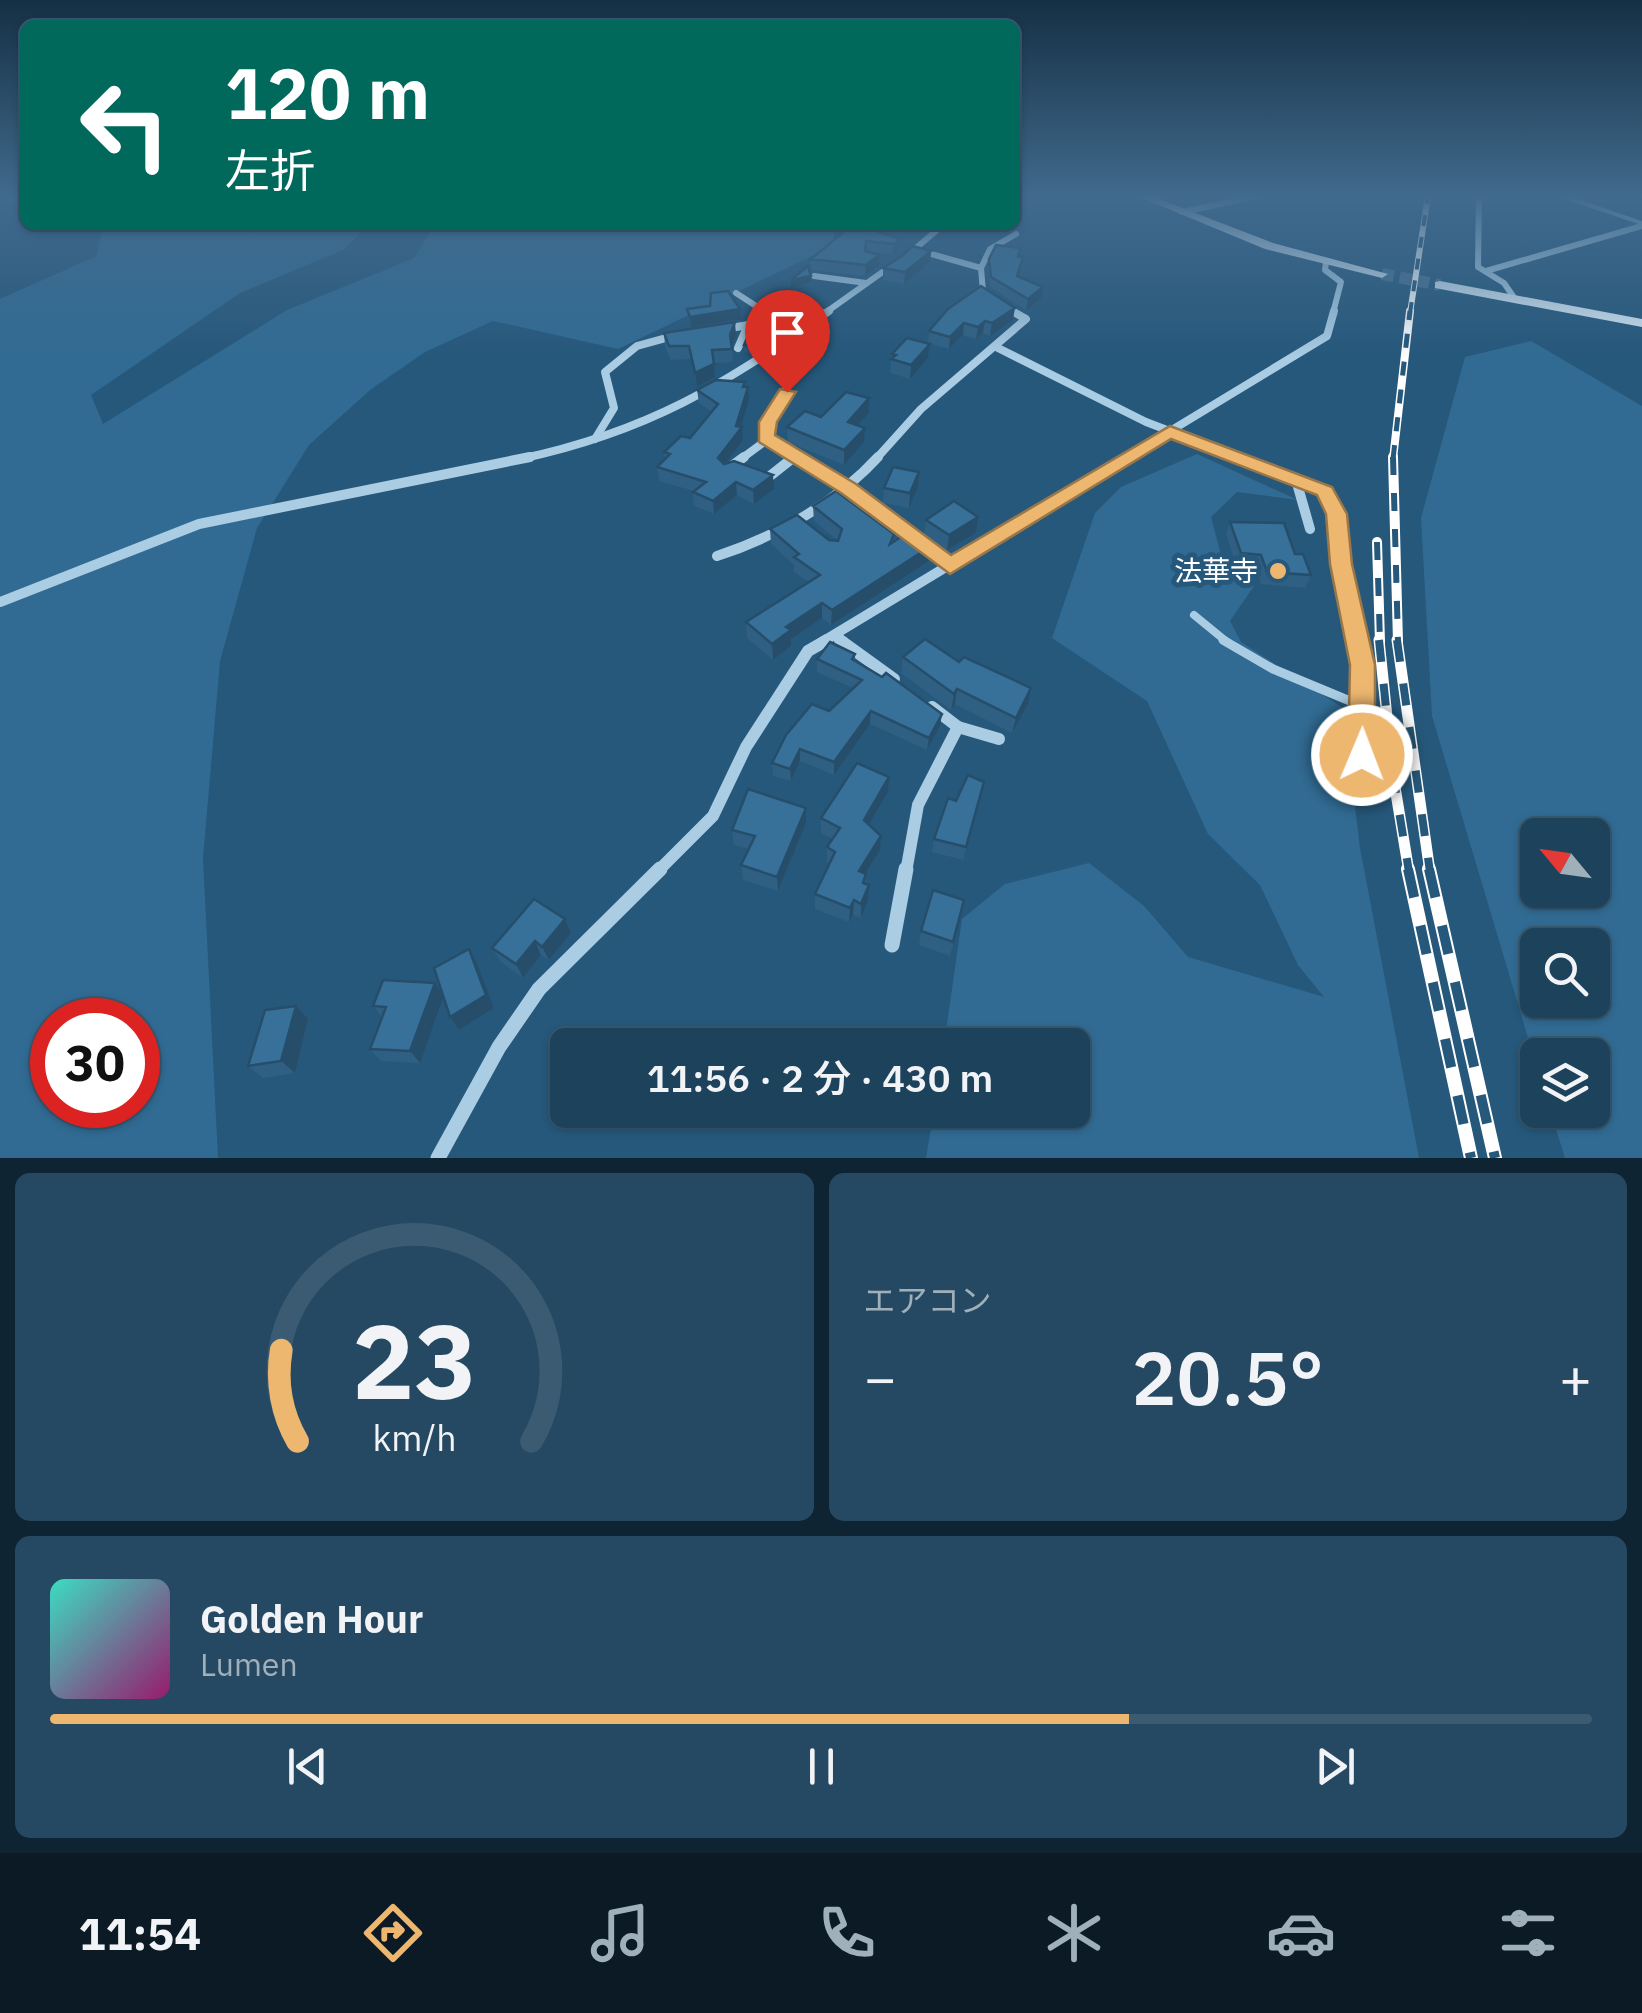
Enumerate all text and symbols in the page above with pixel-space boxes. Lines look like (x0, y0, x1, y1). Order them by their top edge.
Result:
text: 120 m (225, 47, 430, 138)
icon: left (60, 60, 190, 190)
text: 左折 (225, 141, 315, 199)
pin (745, 290, 830, 393)
icon: arrive (760, 305, 815, 360)
place label: 法華寺 (1174, 552, 1258, 589)
marker: 法華寺 (1267, 560, 1289, 582)
position arrow (1310, 703, 1414, 807)
north arrow (1520, 818, 1610, 908)
map controls (1520, 818, 1610, 1128)
button: search (1520, 928, 1610, 1018)
speed limit sign: 30 (30, 998, 160, 1128)
button: layers (1520, 1038, 1610, 1128)
text: 11:56 · 2 分 · 430 m (647, 1053, 993, 1102)
text: エアコン (864, 1279, 992, 1321)
text: 23 (352, 1292, 477, 1428)
text: 20.5° (1131, 1328, 1324, 1426)
text: − (864, 1342, 897, 1413)
text: + (1559, 1342, 1592, 1413)
text: km/h (372, 1414, 456, 1461)
text: Golden Hour (200, 1594, 423, 1643)
text: Lumen (200, 1643, 298, 1685)
icon: previous (280, 1739, 335, 1794)
icon: pause (794, 1739, 849, 1794)
icon: next (1308, 1739, 1363, 1794)
icon: directions (358, 1898, 428, 1968)
icon: music (585, 1898, 655, 1968)
icon: phone (812, 1898, 882, 1968)
icon: climate (1039, 1898, 1109, 1968)
icon: car (1266, 1898, 1336, 1968)
icon: filters (1493, 1898, 1563, 1968)
text: 11:54 (79, 1904, 201, 1962)

